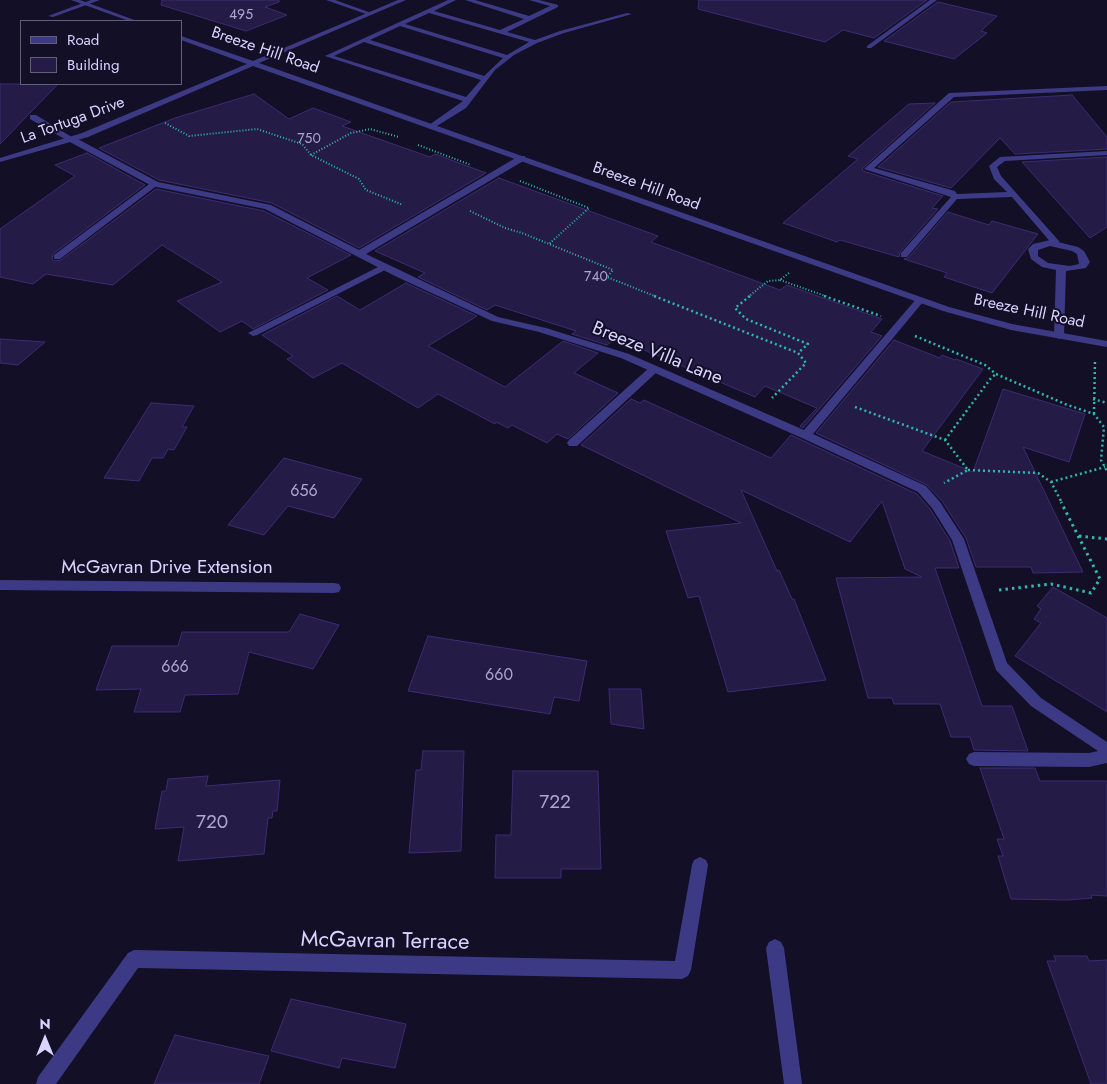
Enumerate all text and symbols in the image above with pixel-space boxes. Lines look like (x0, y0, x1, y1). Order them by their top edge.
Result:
house number: 495 (229, 8, 253, 24)
legend (20, 20, 182, 85)
street label: Breeze Hill Road (209, 24, 321, 78)
text: Road (67, 29, 99, 51)
text: Building (67, 54, 119, 76)
street label: La Tortuga Drive (18, 93, 128, 149)
house number: 750 (297, 132, 321, 148)
street label: Breeze Hill Road (590, 159, 702, 215)
house number: 740 (584, 270, 608, 286)
street label: Breeze Hill Road (972, 291, 1086, 333)
street label: Breeze Villa Lane (588, 317, 726, 391)
house number: 656 (290, 482, 318, 502)
street label: McGavran Drive Extension (61, 557, 273, 579)
house number: 666 (161, 658, 189, 678)
house number: 660 (485, 666, 513, 686)
house number: 722 (539, 792, 571, 814)
house number: 720 (196, 812, 228, 834)
street label: McGavran Terrace (300, 927, 470, 957)
north arrow (20, 1014, 70, 1064)
text: N (39, 1014, 51, 1034)

